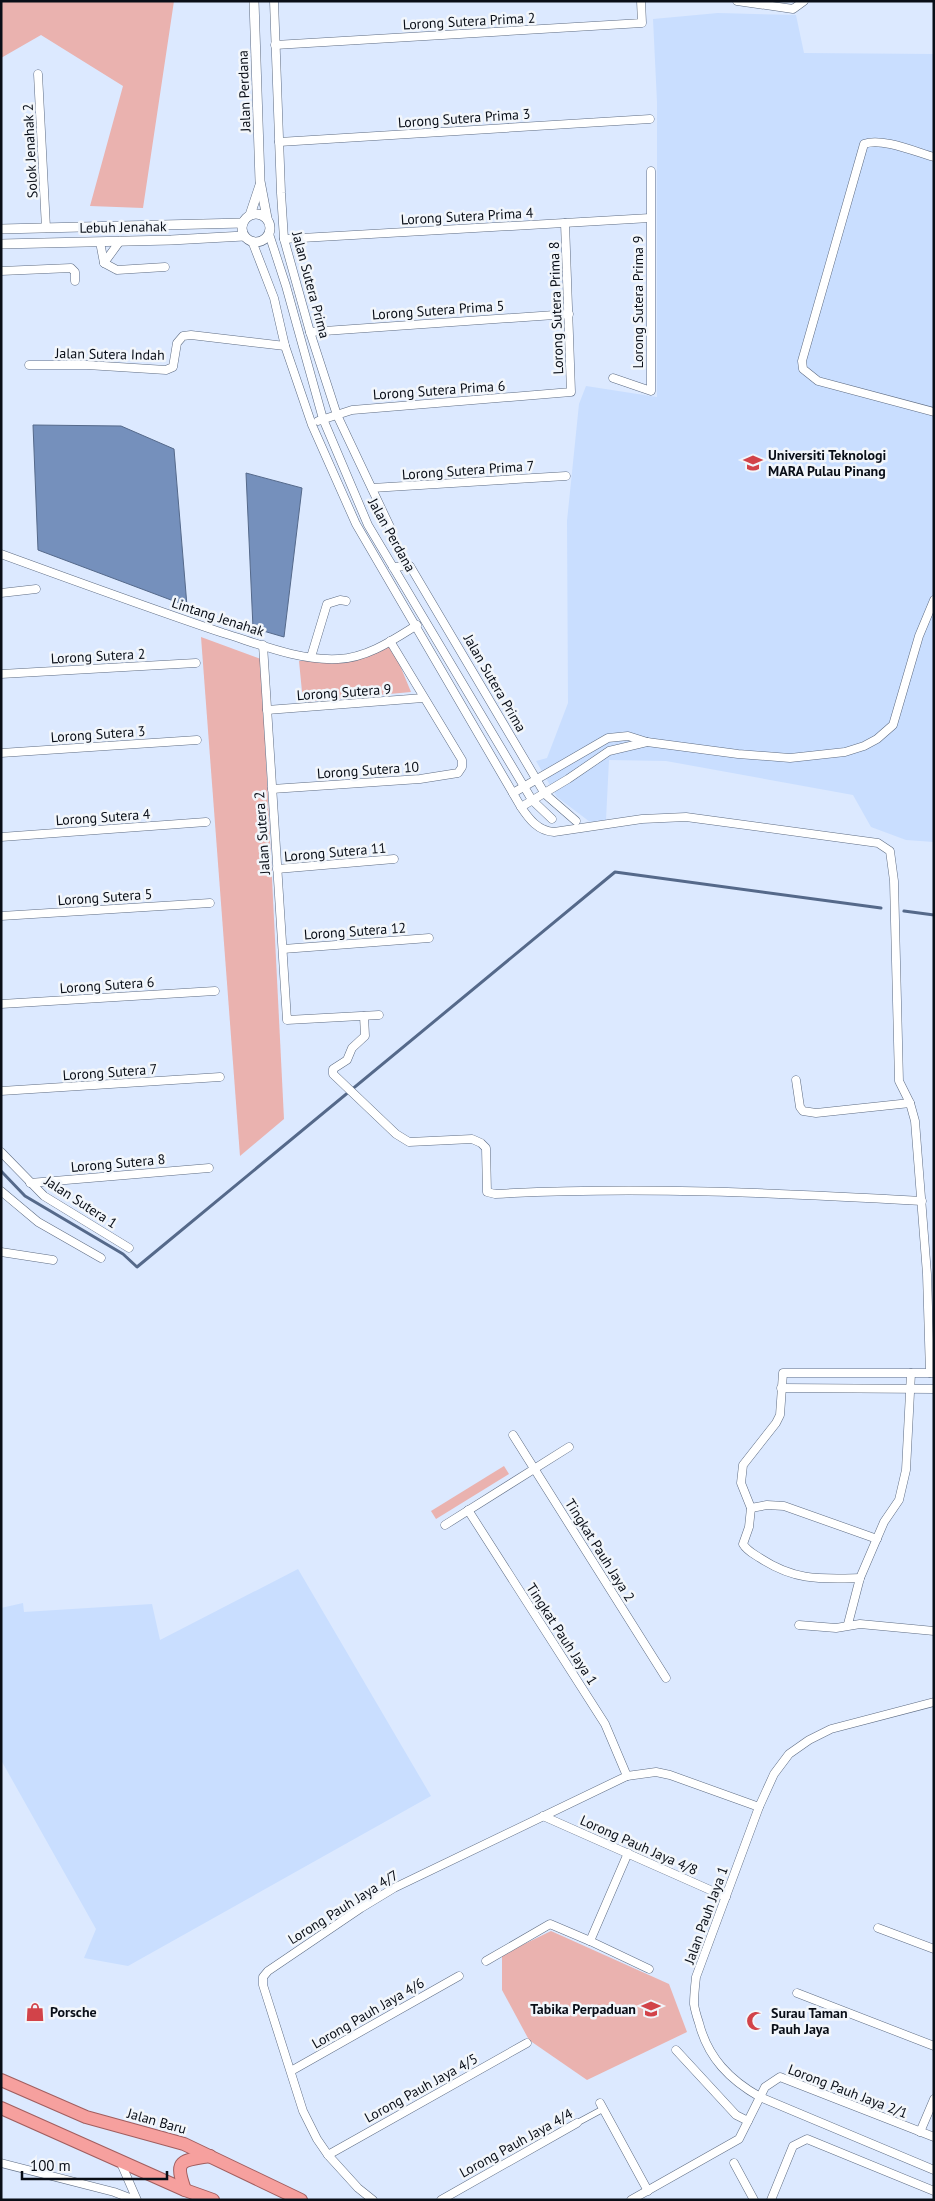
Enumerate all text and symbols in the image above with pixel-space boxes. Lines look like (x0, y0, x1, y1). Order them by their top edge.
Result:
street label: Lorong Sutera Prima 2 (402, 9, 536, 33)
street label: Jalan Perdana (234, 50, 254, 133)
street label: Solok Jenahak 2 (19, 103, 41, 199)
street label: Lorong Sutera Prima 3 (397, 104, 531, 132)
street label: Lorong Sutera Prima 4 (400, 204, 534, 228)
street label: Lebuh Jenahak (79, 217, 167, 237)
street label: Jalan Sutera Prima (288, 229, 334, 340)
street label: Lorong Sutera Prima 9 (629, 236, 647, 368)
street label: Lorong Sutera Prima 8 (545, 241, 567, 375)
street label: Lorong Sutera Prima 5 (371, 296, 505, 324)
street label: Jalan Sutera Indah (54, 344, 165, 364)
street label: Lorong Sutera Prima 6 (372, 376, 506, 404)
place label: Universiti Teknologi MARA Pulau Pinang (768, 446, 887, 480)
school or university icon: Universiti Teknologi MARA Pulau Pinang (742, 452, 764, 474)
street label: Lorong Sutera Prima 7 (401, 456, 535, 484)
street label: Jalan Perdana (364, 494, 420, 575)
street label: Lintang Jenahak (169, 594, 267, 641)
street label: Jalan Sutera Prima (459, 630, 530, 735)
street label: Lorong Sutera 2 (50, 645, 146, 667)
street label: Lorong Sutera 9 (296, 680, 392, 704)
street label: Lorong Sutera 3 (50, 722, 146, 746)
street label: Lorong Sutera 10 (316, 757, 420, 783)
street label: Jalan Sutera 2 (250, 791, 274, 876)
street label: Lorong Sutera 4 (55, 805, 151, 829)
street label: Lorong Sutera 11 (283, 839, 387, 865)
street label: Lorong Sutera 5 (57, 885, 153, 909)
street label: Lorong Sutera 12 (303, 918, 407, 944)
street label: Lorong Sutera 6 (59, 973, 155, 997)
street label: Lorong Sutera 7 (62, 1060, 158, 1084)
street label: Lorong Sutera 8 (70, 1150, 166, 1176)
street label: Jalan Sutera 1 (40, 1171, 121, 1232)
street label: Tingkat Pauh Jaya 2 (561, 1495, 639, 1605)
street label: Tingkat Pauh Jaya 1 (522, 1580, 602, 1688)
street label: Lorong Pauh Jaya 4/8 (577, 1811, 701, 1879)
street label: Jalan Pauh Jaya 1 (680, 1864, 732, 1967)
street label: Lorong Pauh Jaya 4/7 (284, 1866, 402, 1948)
street label: Lorong Pauh Jaya 4/6 (309, 1974, 427, 2052)
school or university icon: Tabika Perpaduan (640, 1998, 662, 2020)
place label: Tabika Perpaduan (530, 2000, 636, 2018)
shop icon: Porsche (24, 2001, 46, 2023)
place label: Porsche (50, 2003, 97, 2021)
place label: Surau Taman Pauh Jaya (771, 2004, 848, 2038)
mosque icon: Surau Taman Pauh Jaya (745, 2010, 767, 2032)
street label: Lorong Pauh Jaya 4/5 (361, 2049, 481, 2127)
street label: Lorong Pauh Jaya 2/1 (786, 2060, 910, 2122)
street label: Jalan Baru (124, 2104, 189, 2138)
street label: Lorong Pauh Jaya 4/4 (456, 2104, 576, 2182)
scale bar (22, 2148, 168, 2180)
text: 100 m (30, 2156, 71, 2175)

